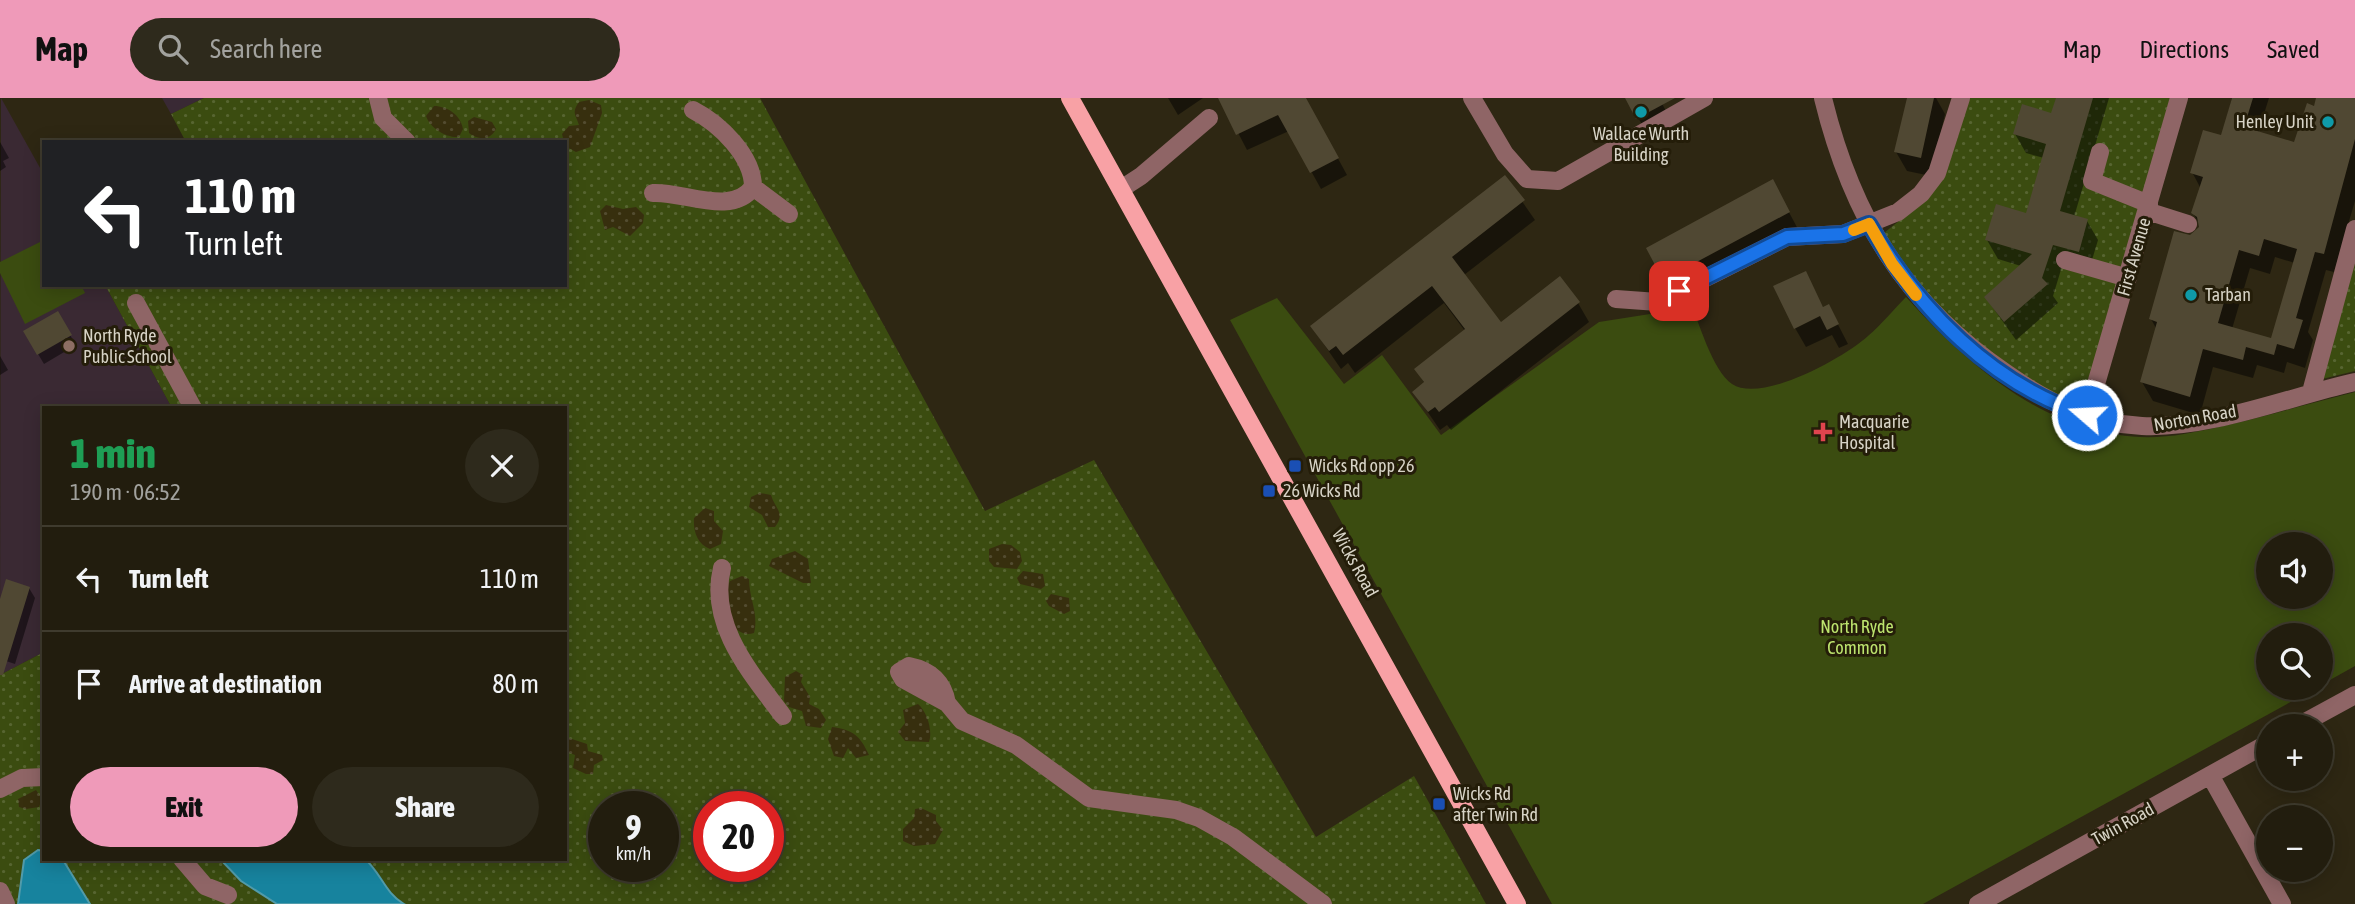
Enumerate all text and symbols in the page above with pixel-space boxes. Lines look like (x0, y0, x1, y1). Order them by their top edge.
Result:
search box (130, 18, 620, 81)
text: Map (35, 30, 88, 68)
icon: search (154, 30, 192, 68)
text: Search here (210, 34, 322, 64)
text: Map (2063, 36, 2101, 63)
text: Directions (2139, 36, 2229, 63)
text: Saved (2267, 36, 2320, 63)
marker: Wallace Wurth Building (1633, 104, 1649, 120)
place label: Henley Unit (2236, 111, 2314, 132)
marker: Henley Unit (2320, 114, 2336, 130)
place label: Wallace Wurth Building (1593, 123, 1689, 165)
text: 110 m (185, 167, 296, 223)
icon: left (70, 168, 161, 259)
street label: First Avenue (2112, 215, 2155, 298)
text: Turn left (185, 225, 283, 262)
pin (1649, 261, 1709, 321)
icon: arrive (1660, 272, 1698, 310)
place label: Tarban (2205, 284, 2251, 305)
marker: Tarban (2183, 287, 2199, 303)
place label: North Ryde Public School (83, 325, 172, 367)
marker: North Ryde Public School (61, 338, 77, 354)
position arrow (2050, 378, 2124, 452)
street label: Norton Road (2152, 400, 2238, 435)
place label: Macquarie Hospital (1839, 411, 1909, 453)
marker: Macquarie Hospital (1813, 422, 1833, 442)
text: 1 min (70, 429, 156, 477)
button: close (465, 429, 539, 503)
place label: Wicks Rd opp 26 (1309, 455, 1415, 476)
marker: Wicks Rd opp 26 (1287, 458, 1303, 474)
text: 190 m · 06:52 (70, 479, 181, 505)
place label: 26 Wicks Rd (1283, 480, 1361, 501)
marker: 26 Wicks Rd (1261, 483, 1277, 499)
street label: Wicks Road (1328, 525, 1383, 601)
map controls (2256, 532, 2333, 882)
button: sound (2256, 532, 2333, 609)
icon: left (70, 560, 108, 598)
text: Turn left (129, 564, 209, 594)
text: 110 m (480, 564, 539, 594)
park label: North Ryde Common (1820, 616, 1894, 658)
button: search (2256, 623, 2333, 700)
icon: arrive (70, 665, 108, 703)
text: Arrive at destination (129, 669, 322, 699)
text: 80 m (492, 669, 539, 699)
button: + (2256, 714, 2333, 791)
button: Exit (70, 767, 298, 847)
button: Share (312, 767, 539, 847)
place label: Wicks Rd after Twin Rd (1453, 783, 1538, 825)
speed limit sign: 20 (693, 791, 784, 882)
marker: Wicks Rd after Twin Rd (1431, 796, 1447, 812)
street label: Twin Road (2088, 798, 2157, 849)
button: − (2256, 805, 2333, 882)
text: 9 (625, 807, 642, 847)
text: km/h (616, 843, 651, 864)

